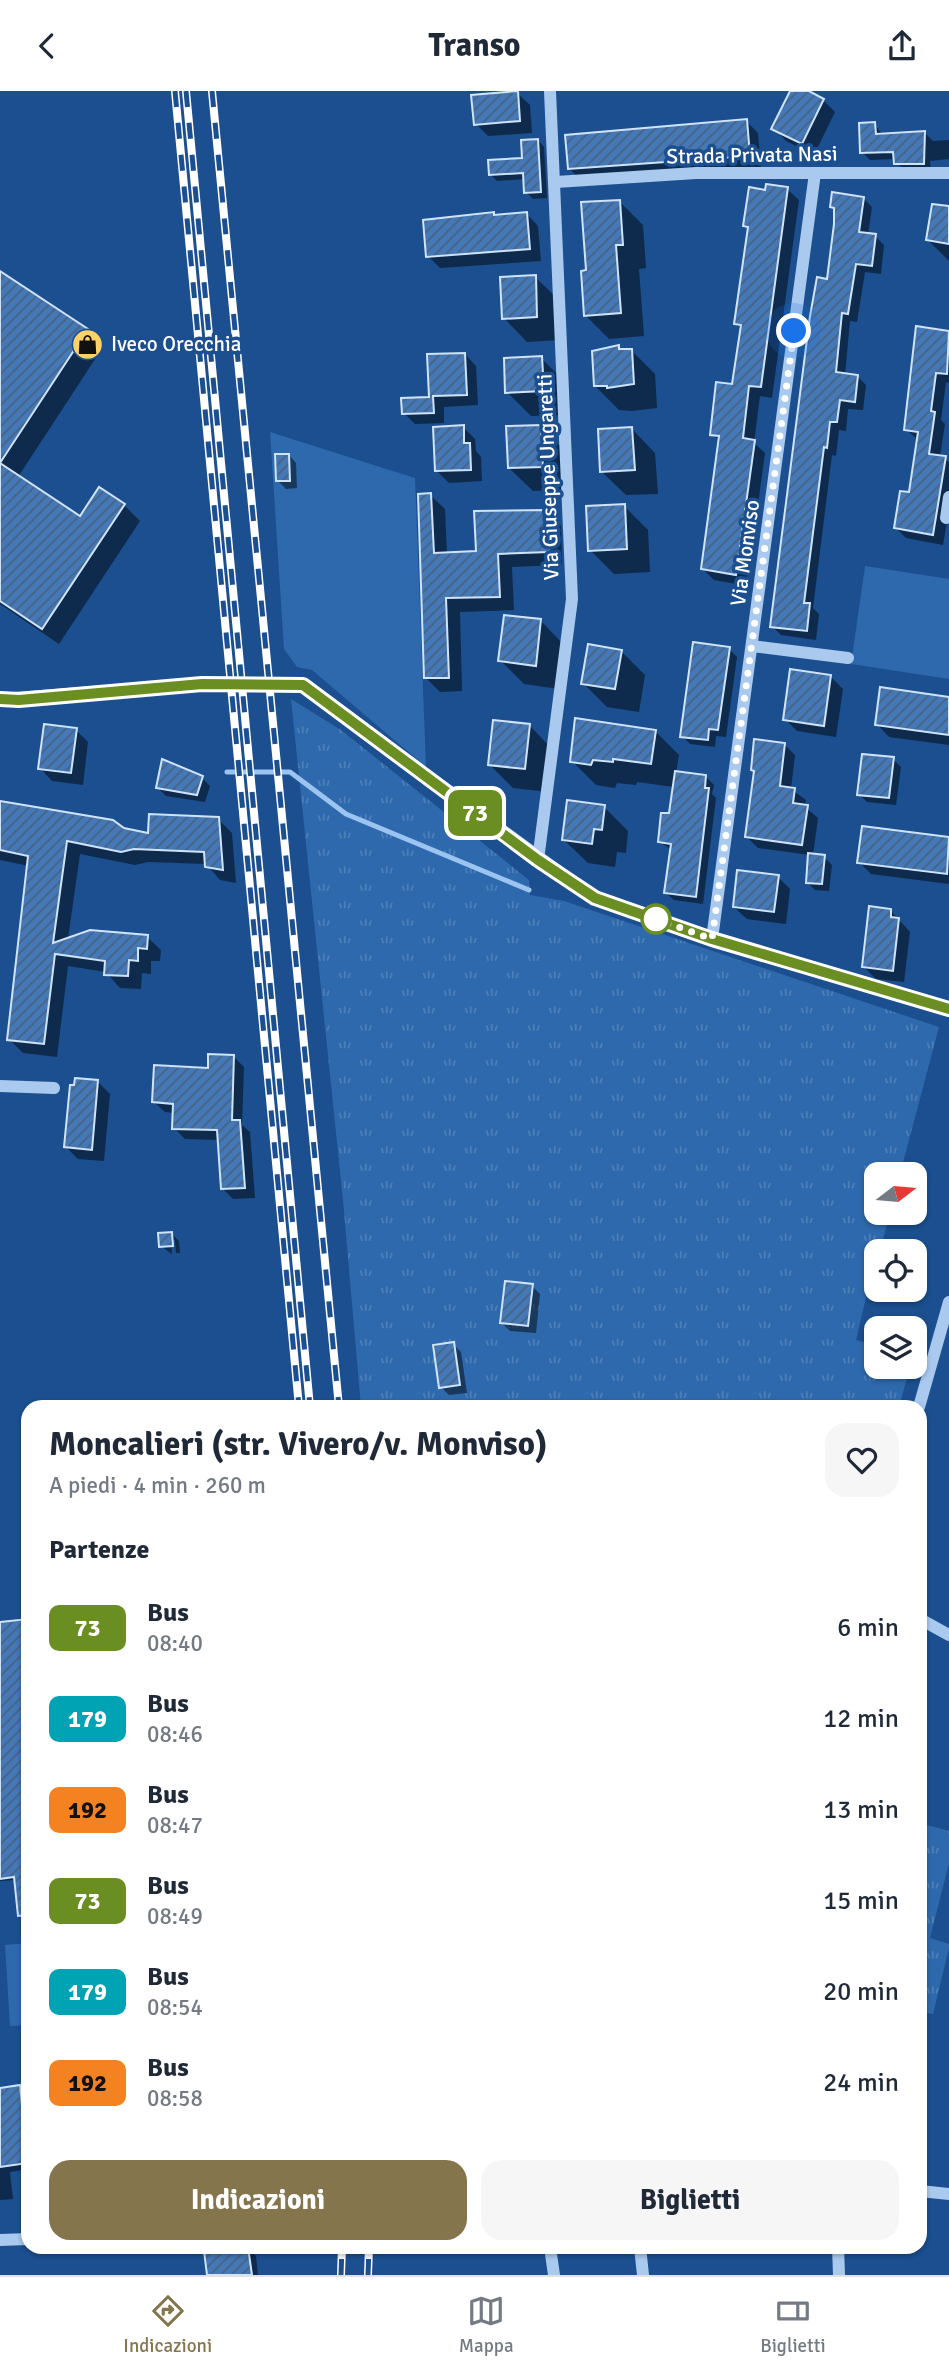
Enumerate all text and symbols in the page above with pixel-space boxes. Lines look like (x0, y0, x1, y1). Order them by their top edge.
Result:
text: Transo (428, 26, 521, 65)
icon: back (28, 27, 66, 65)
icon: share (883, 27, 921, 65)
street label: Strada Privata Nasi (666, 141, 838, 169)
your location (776, 313, 811, 348)
shop icon: Iveco Orecchia (71, 327, 105, 361)
place label: Iveco Orecchia (111, 331, 241, 357)
street label: Via Giuseppe Ungaretti (531, 373, 565, 581)
street label: Via Monviso (725, 498, 765, 608)
line badge: 73 (444, 790, 506, 836)
text: 73 (462, 798, 488, 828)
unlabelled marker (641, 904, 671, 934)
north arrow (864, 1162, 928, 1225)
map controls (864, 1162, 927, 1379)
button: locate (864, 1239, 927, 1302)
button: layers (864, 1316, 927, 1379)
button: heart (825, 1423, 899, 1497)
text: Moncalieri (str. Vivero/v. Monviso) (49, 1424, 547, 1465)
text: A piedi · 4 min · 260 m (49, 1471, 266, 1500)
text: Partenze (49, 1534, 149, 1566)
text: Bus (147, 1597, 189, 1629)
text: 6 min (837, 1612, 899, 1644)
text: 73 (75, 1613, 100, 1643)
text: 08:40 (147, 1629, 203, 1658)
text: Bus (147, 1688, 189, 1720)
text: 12 min (823, 1703, 899, 1735)
text: 179 (68, 1704, 107, 1734)
text: 08:46 (147, 1720, 203, 1749)
text: Bus (147, 1779, 189, 1811)
text: 13 min (823, 1794, 899, 1826)
text: 192 (68, 1795, 107, 1825)
text: 08:47 (147, 1811, 203, 1840)
text: Bus (147, 1870, 189, 1902)
text: 15 min (823, 1885, 899, 1917)
text: 73 (75, 1886, 100, 1916)
text: 08:49 (147, 1902, 203, 1931)
text: Bus (147, 1961, 189, 1993)
text: 20 min (823, 1976, 899, 2008)
text: 179 (68, 1977, 107, 2007)
text: 08:54 (147, 1993, 203, 2022)
text: Bus (147, 2052, 189, 2084)
text: 24 min (823, 2067, 899, 2099)
text: 192 (68, 2068, 107, 2098)
text: 08:58 (147, 2084, 203, 2113)
button: Indicazioni (49, 2160, 467, 2240)
button: Biglietti (481, 2160, 899, 2240)
tab: Indicazioni (123, 2292, 212, 2358)
tab: Mappa (459, 2292, 514, 2358)
tab: Biglietti (760, 2292, 826, 2358)

